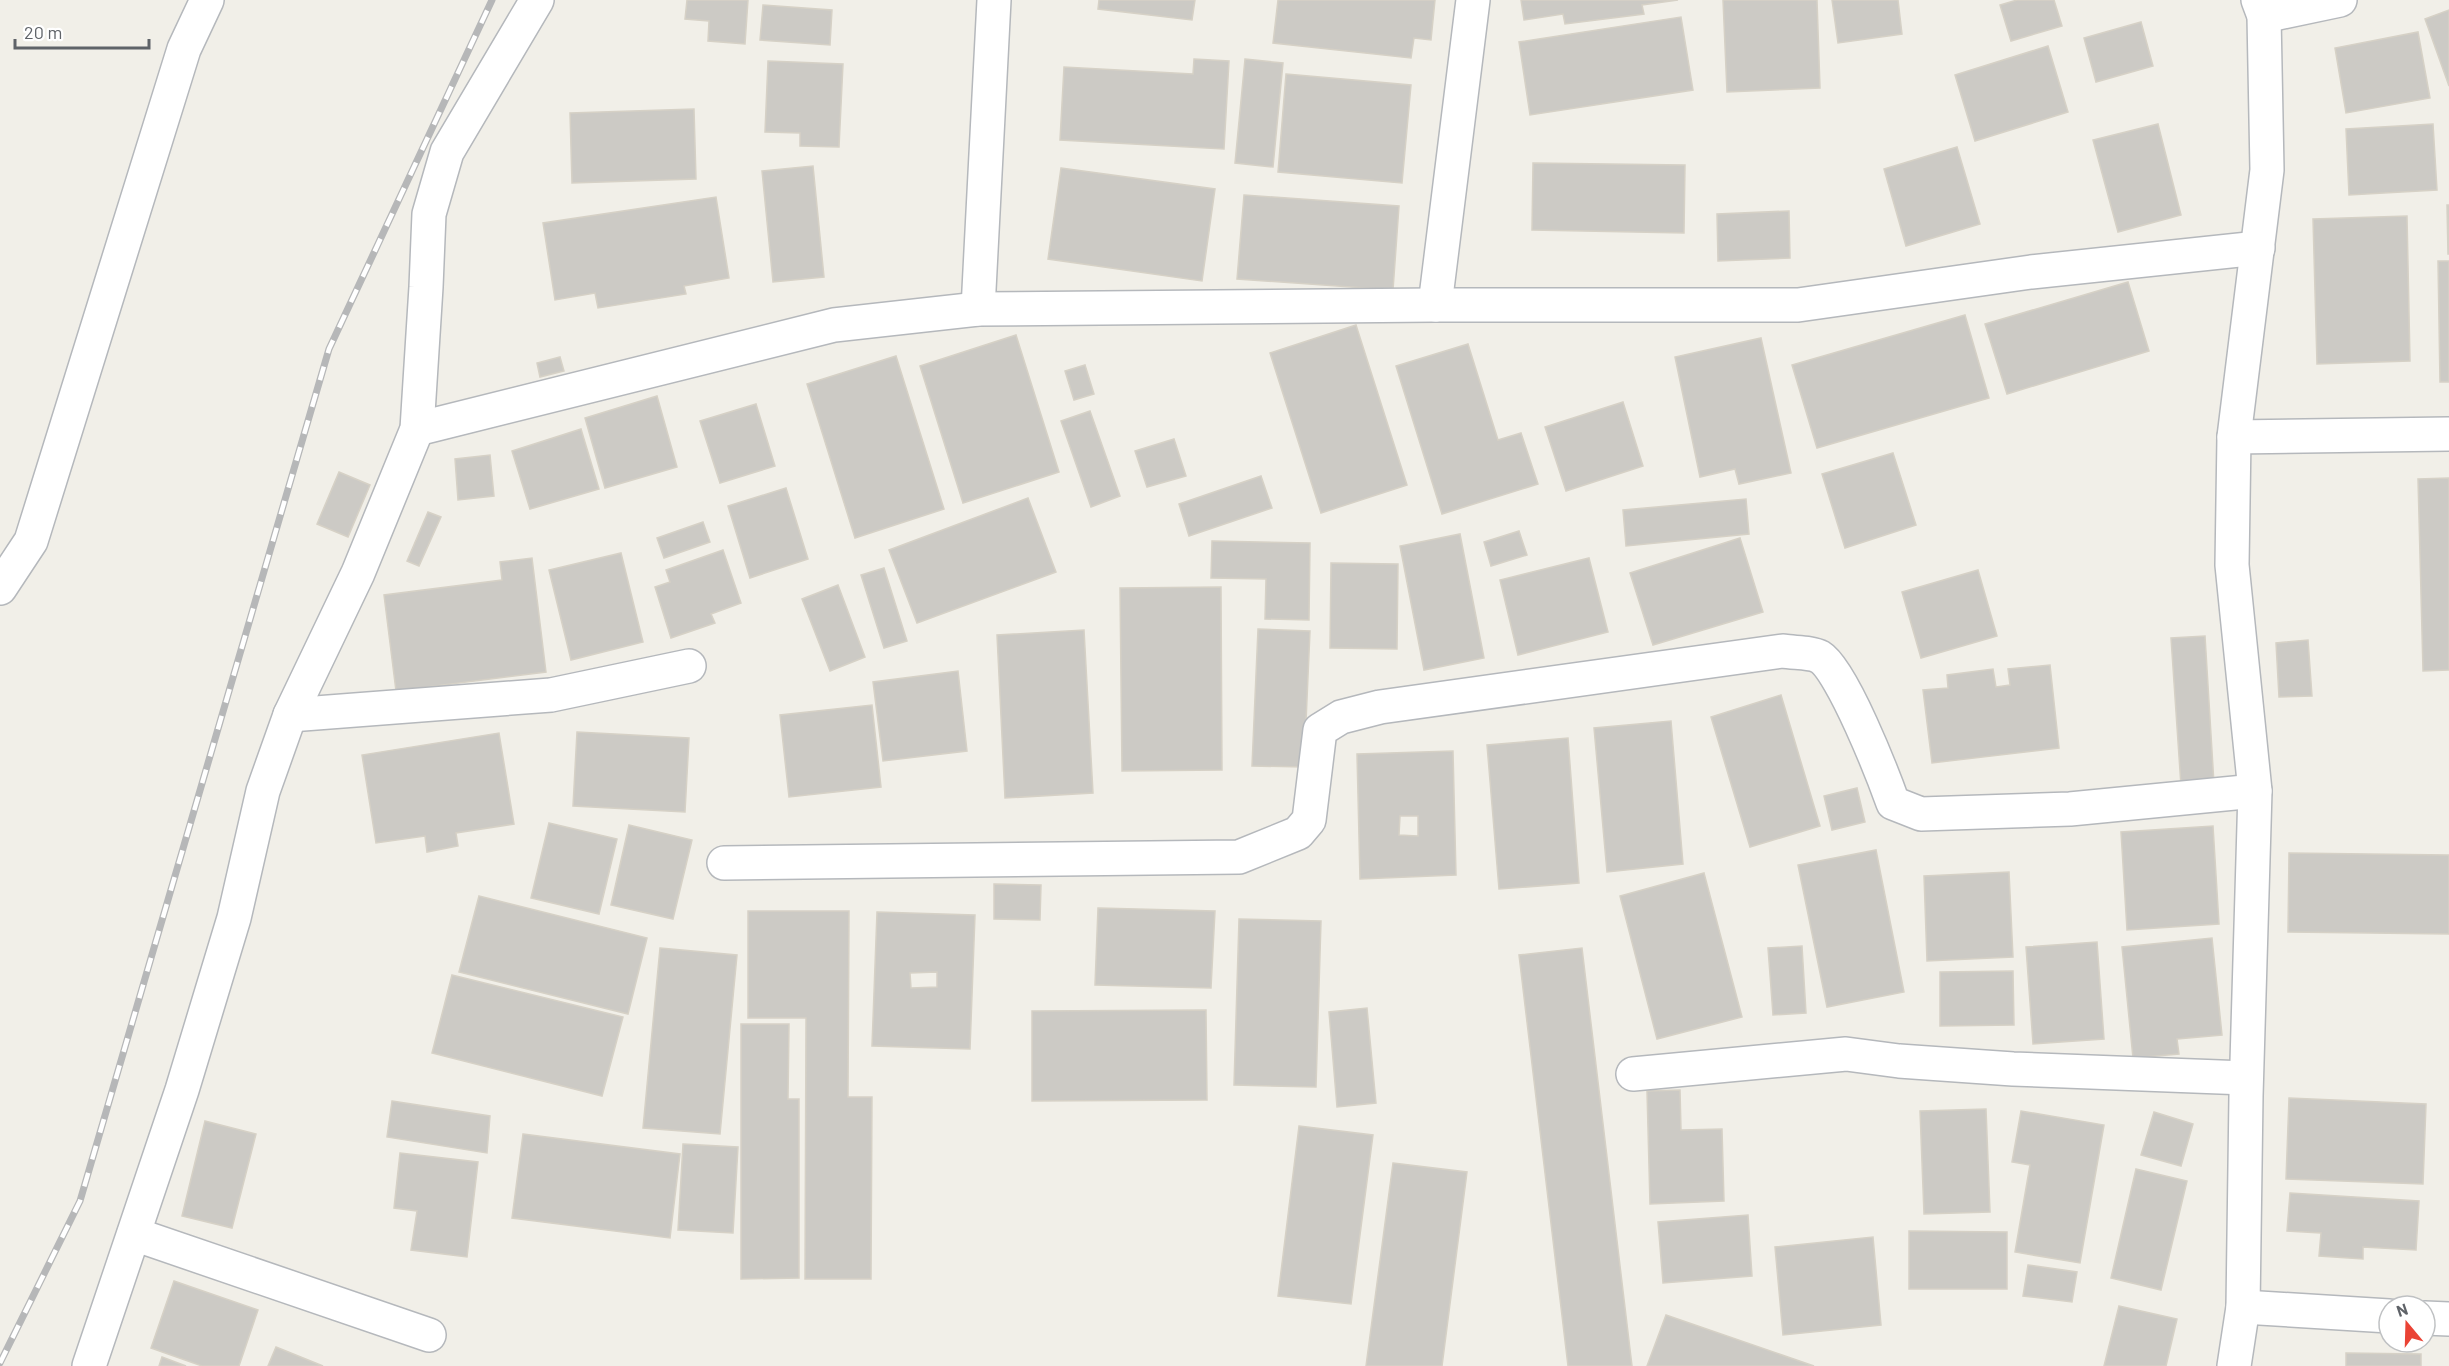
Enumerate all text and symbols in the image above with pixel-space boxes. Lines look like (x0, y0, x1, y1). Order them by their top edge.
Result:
scale bar (15, 12, 148, 50)
text: 20 m (24, 21, 62, 43)
north arrow (2377, 1294, 2437, 1354)
text: N (2394, 1299, 2410, 1320)

